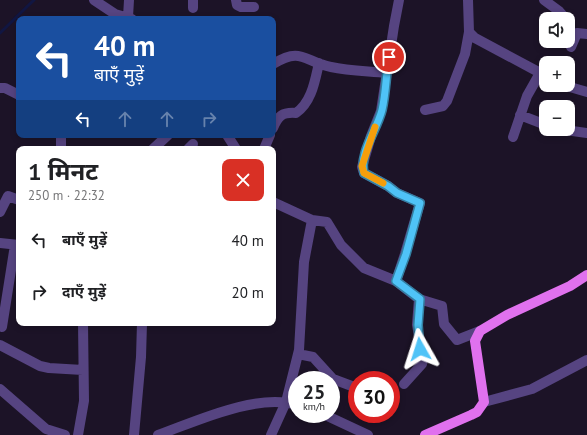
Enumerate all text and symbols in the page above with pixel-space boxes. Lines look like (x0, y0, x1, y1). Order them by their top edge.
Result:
map controls (539, 12, 575, 136)
button: sound (539, 12, 575, 48)
text: 40 m (94, 27, 155, 64)
icon: left (28, 32, 80, 84)
pin (372, 40, 406, 74)
icon: arrive (378, 46, 400, 68)
button: + (539, 56, 575, 92)
text: बाएँ मुड़ें (94, 63, 144, 86)
button: − (539, 100, 575, 136)
icon: left (72, 108, 94, 130)
icon: ahead (114, 108, 136, 130)
icon: ahead (156, 108, 178, 130)
icon: right (198, 108, 220, 130)
text: 1 मिनट (28, 156, 98, 187)
button: close (222, 159, 264, 201)
text: 250 m · 22:32 (28, 187, 105, 204)
icon: left (28, 229, 50, 251)
text: बाएँ मुड़ें (62, 230, 107, 249)
text: 40 m (231, 231, 264, 250)
icon: right (28, 281, 50, 303)
text: दाएँ मुड़ें (62, 282, 106, 301)
text: 20 m (231, 283, 264, 302)
position arrow (399, 328, 441, 370)
speed limit sign: 30 (348, 371, 400, 423)
text: 25 (303, 379, 325, 405)
text: km/h (303, 400, 325, 413)

